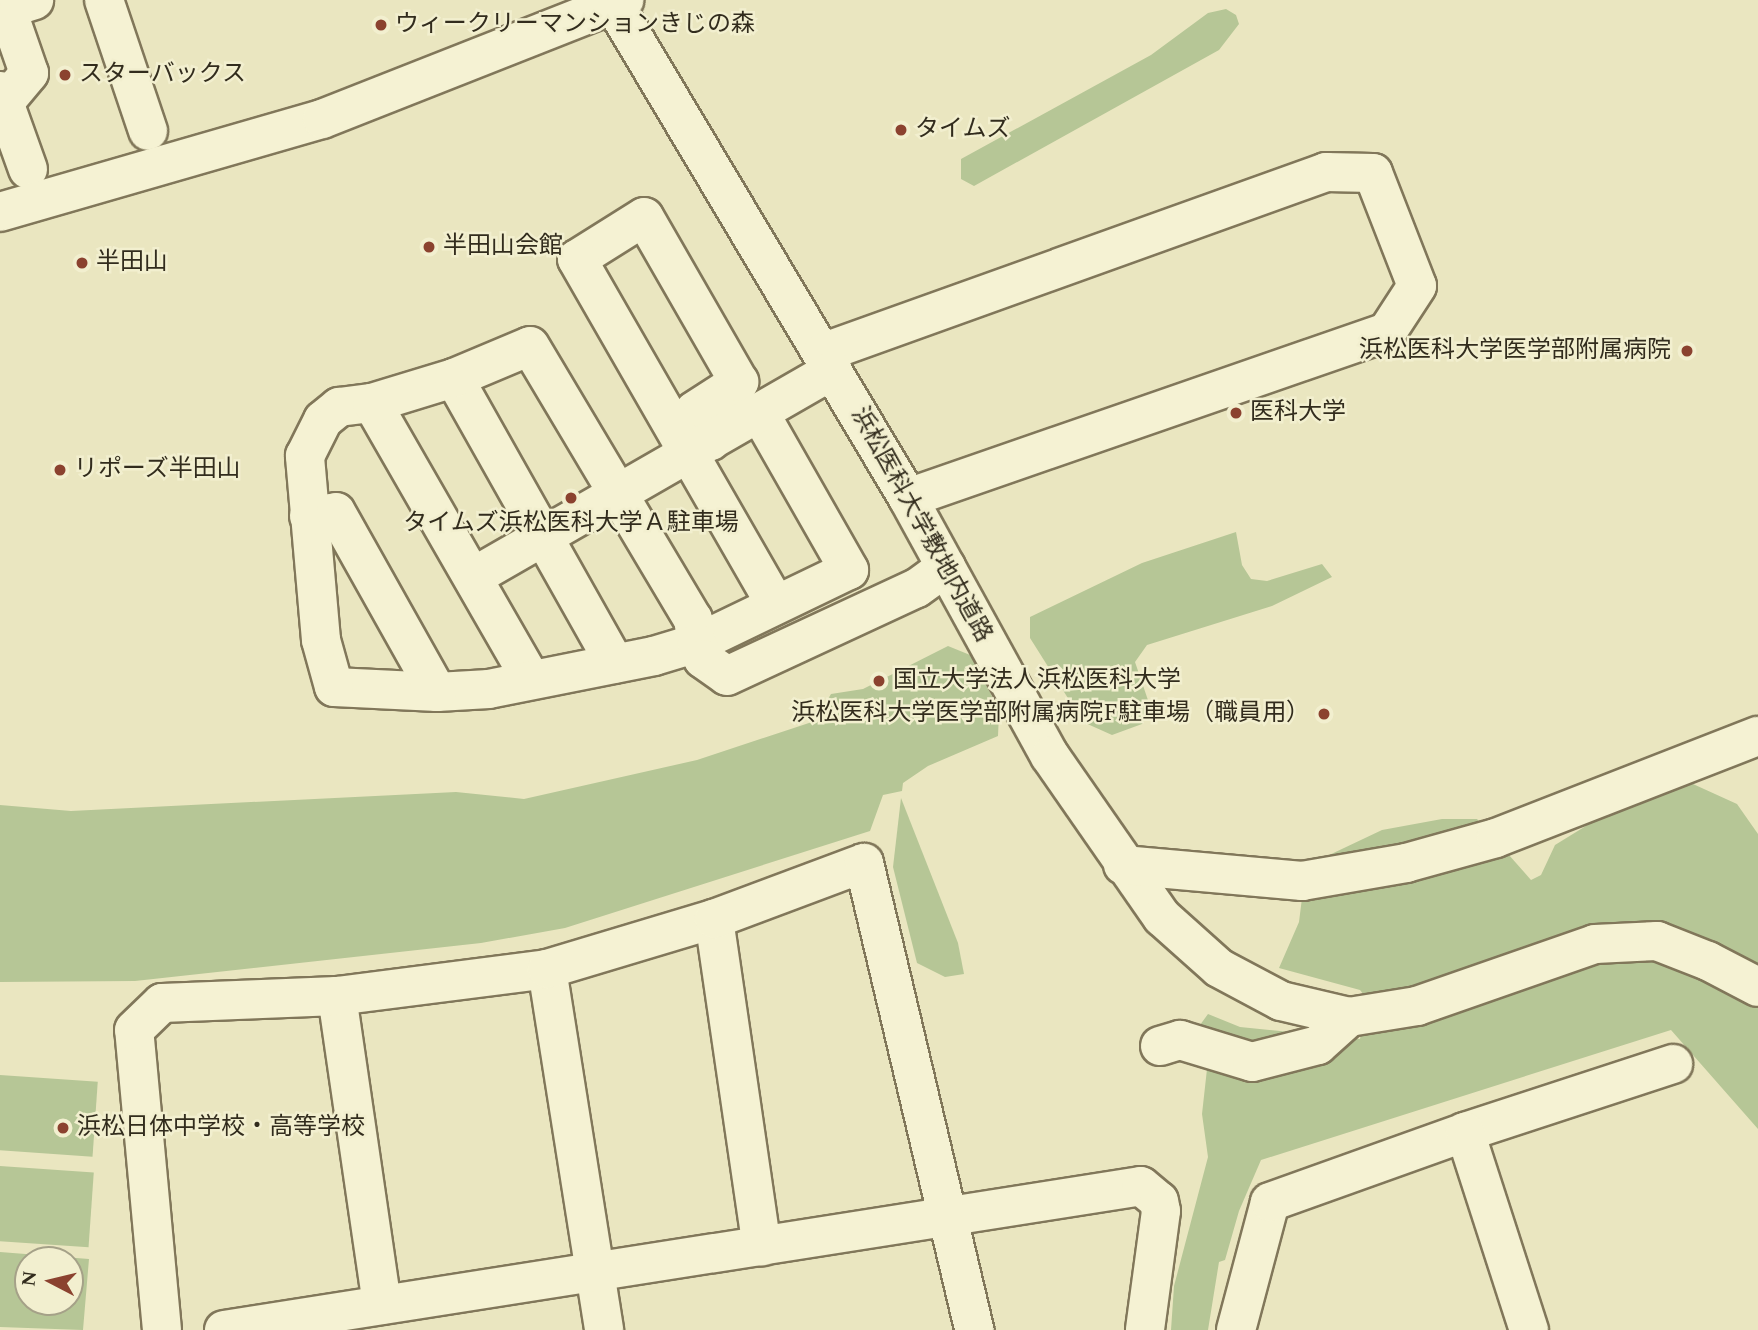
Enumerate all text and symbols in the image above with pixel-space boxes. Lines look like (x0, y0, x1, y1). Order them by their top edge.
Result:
place label: ウィークリーマンションきじの森 (395, 11, 755, 39)
marker: ウィークリーマンションきじの森 (373, 17, 389, 33)
place label: スターバックス (79, 61, 247, 89)
marker: スターバックス (57, 67, 73, 83)
place label: タイムズ (915, 116, 1011, 144)
marker: タイムズ (893, 122, 909, 138)
place label: 半田山会館 (443, 233, 563, 261)
marker: 半田山会館 (421, 239, 437, 255)
place label: 半田山 (96, 249, 168, 277)
marker: 半田山 (74, 255, 90, 271)
place label: 浜松医科大学医学部附属病院 (1359, 337, 1671, 365)
marker: 浜松医科大学医学部附属病院 (1677, 341, 1697, 361)
place label: 医科大学 (1250, 399, 1346, 427)
street label: 浜松医科大学敷地内道路 (844, 403, 998, 647)
marker: 医科大学 (1228, 405, 1244, 421)
place label: リポーズ半田山 (74, 456, 242, 484)
marker: リポーズ半田山 (52, 462, 68, 478)
marker: タイムズ浜松医科大学Ａ駐車場 (563, 490, 579, 506)
place label: タイムズ浜松医科大学Ａ駐車場 (403, 510, 739, 538)
place label: 国立大学法人浜松医科大学 (893, 667, 1181, 695)
marker: 国立大学法人浜松医科大学 (871, 673, 887, 689)
place label: 浜松医科大学医学部附属病院F駐車場（職員用） (791, 700, 1310, 728)
marker: 浜松医科大学医学部附属病院F駐車場（職員用） (1316, 706, 1332, 722)
place label: 浜松日体中学校・高等学校 (77, 1114, 365, 1142)
marker: 浜松日体中学校・高等学校 (55, 1120, 71, 1136)
north arrow (14, 1246, 84, 1316)
text: N (14, 1269, 45, 1288)

